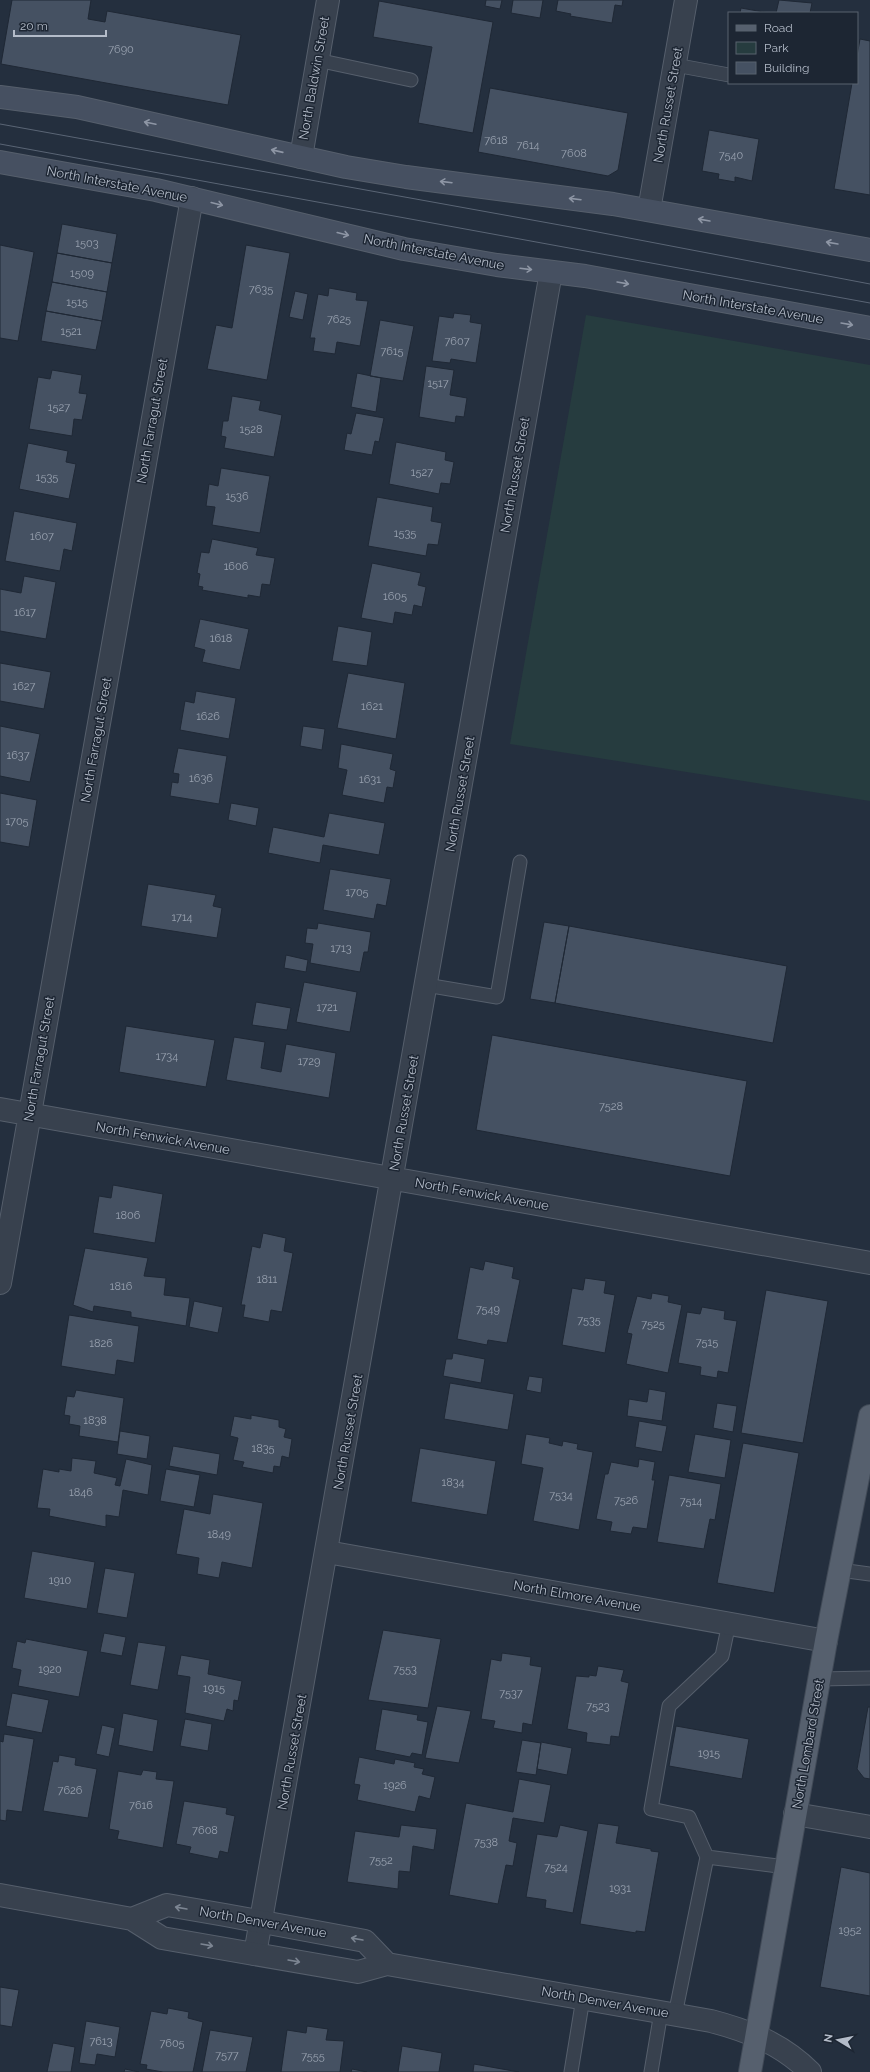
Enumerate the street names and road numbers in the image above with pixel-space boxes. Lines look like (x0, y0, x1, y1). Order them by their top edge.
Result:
street label: North Baldwin Street (296, 14, 332, 141)
street label: North Russet Street (650, 45, 686, 164)
street label: North Interstate Avenue (46, 163, 189, 205)
street label: North Interstate Avenue (363, 231, 506, 273)
street label: North Interstate Avenue (681, 287, 825, 327)
street label: North Farragut Street (134, 357, 171, 485)
street label: North Russet Street (497, 415, 533, 534)
street label: North Farragut Street (78, 676, 115, 804)
street label: North Russet Street (442, 734, 478, 853)
street label: North Farragut Street (21, 995, 58, 1123)
street label: North Russet Street (386, 1053, 422, 1172)
street label: North Fenwick Avenue (95, 1119, 231, 1157)
street label: North Fenwick Avenue (414, 1175, 550, 1213)
street label: North Russet Street (330, 1372, 366, 1491)
street label: North Elmore Avenue (512, 1577, 642, 1615)
street label: North Lombard Street (789, 1677, 827, 1810)
street label: North Russet Street (274, 1692, 310, 1811)
street label: North Denver Avenue (198, 1903, 328, 1941)
street label: North Denver Avenue (540, 1983, 670, 2021)

